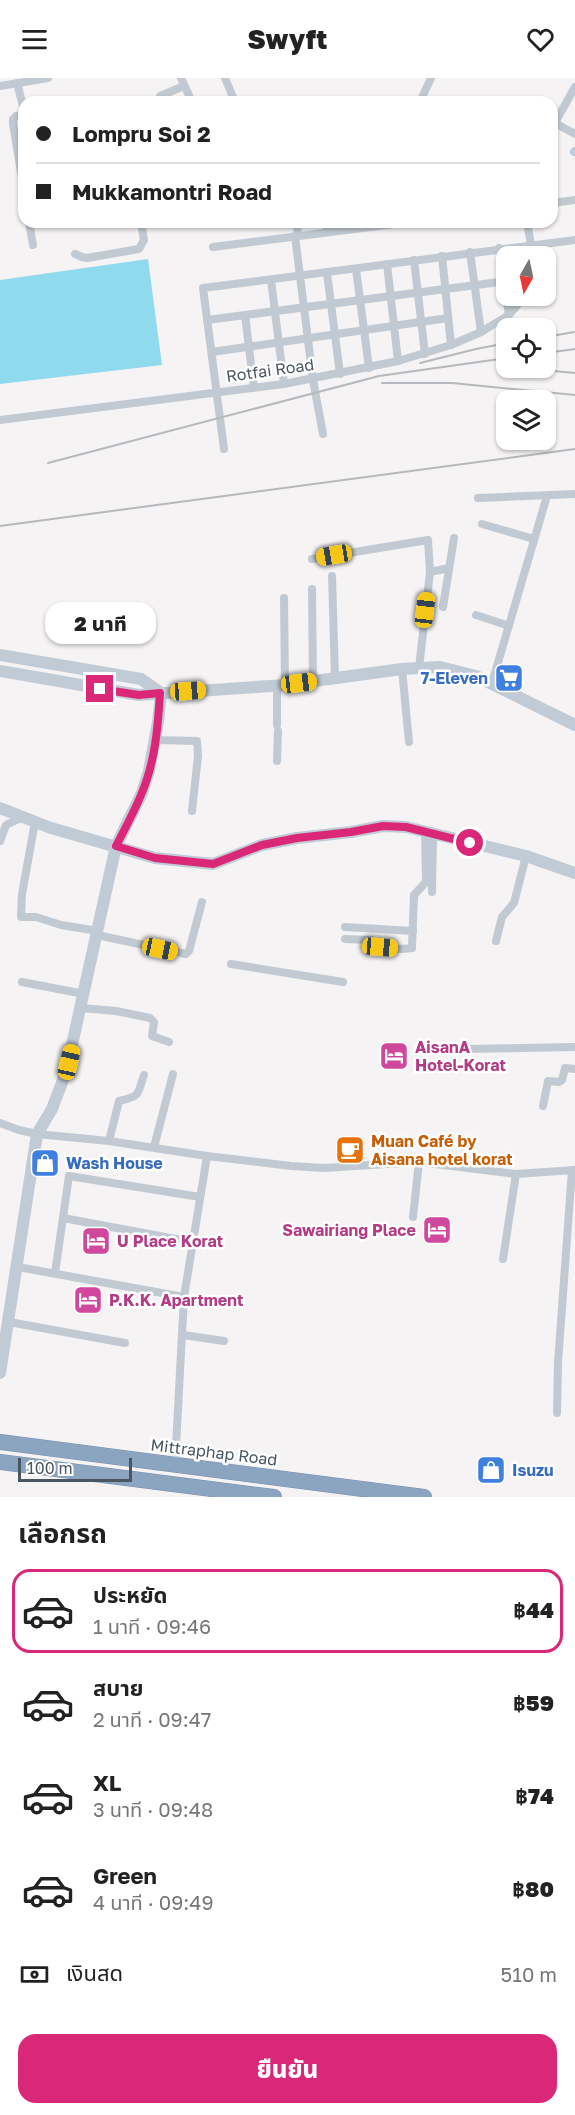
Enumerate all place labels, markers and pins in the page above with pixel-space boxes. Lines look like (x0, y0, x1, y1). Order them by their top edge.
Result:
supermarket icon: 7-Eleven (493, 662, 525, 694)
place label: 7-Eleven (420, 668, 488, 688)
place label: AisanA Hotel-Korat (415, 1037, 506, 1075)
hotel icon: AisanA Hotel-Korat (378, 1040, 410, 1072)
place label: Muan Café by Aisana hotel korat (371, 1131, 513, 1169)
cafe icon: Muan Café by Aisana hotel korat (334, 1134, 366, 1166)
shop icon: Wash House (29, 1147, 61, 1179)
place label: Wash House (66, 1153, 163, 1173)
hotel icon: Sawairiang Place (421, 1214, 453, 1246)
place label: Sawairiang Place (282, 1220, 416, 1240)
hotel icon: U Place Korat (80, 1225, 112, 1257)
place label: U Place Korat (117, 1231, 223, 1251)
hotel icon: P.K.K. Apartment (72, 1284, 104, 1316)
place label: P.K.K. Apartment (109, 1290, 243, 1310)
shop icon: Isuzu (475, 1454, 507, 1486)
place label: Isuzu (512, 1460, 554, 1480)

